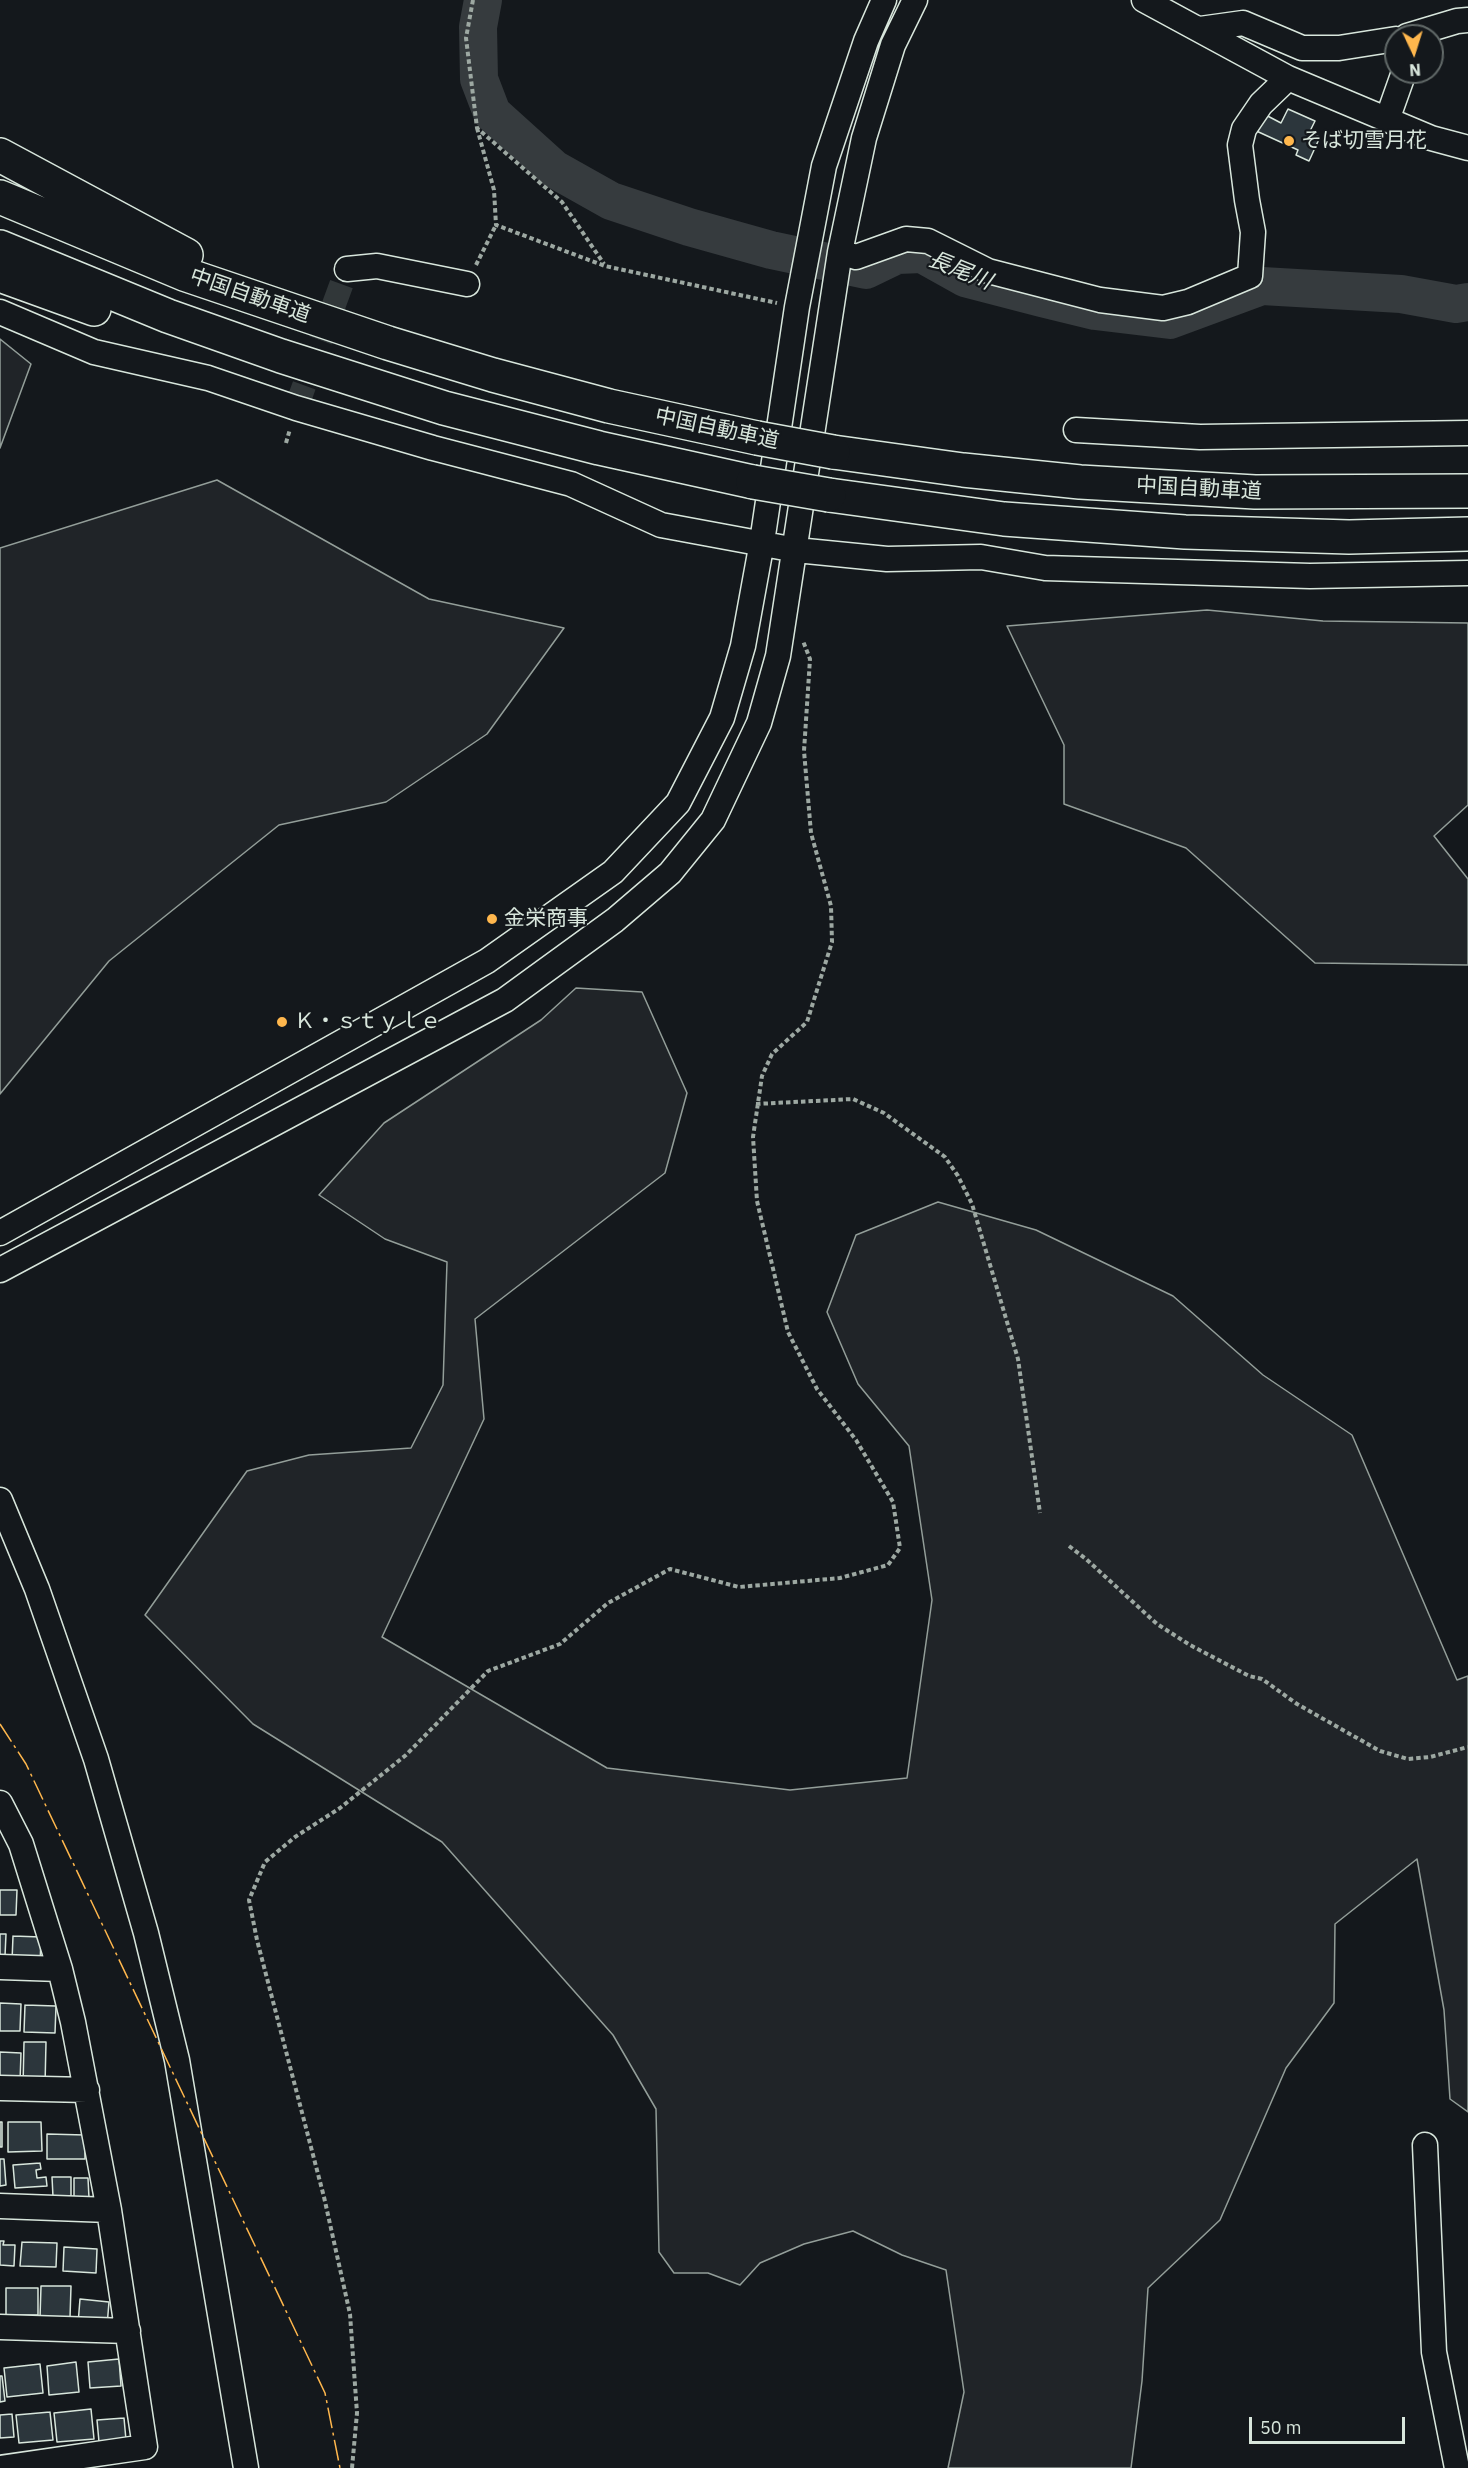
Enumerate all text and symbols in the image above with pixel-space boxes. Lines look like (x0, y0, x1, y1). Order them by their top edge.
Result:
north arrow (1384, 24, 1444, 84)
text: N (1409, 60, 1422, 80)
place label: そば切雪月花 (1301, 128, 1427, 154)
marker: そば切雪月花 (1282, 134, 1296, 148)
water label: 長尾川 (924, 246, 996, 296)
street label: 中国自動車道 (186, 264, 314, 328)
street label: 中国自動車道 (653, 404, 781, 454)
street label: 中国自動車道 (1135, 473, 1263, 505)
place label: 金栄商事 (504, 906, 588, 932)
marker: 金栄商事 (485, 912, 499, 926)
place label: Ｋ・ｓｔｙｌｅ (294, 1009, 441, 1035)
marker: Ｋ・ｓｔｙｌｅ (275, 1015, 289, 1029)
scale bar (1252, 2405, 1408, 2443)
text: 50 m (1260, 2416, 1302, 2439)

